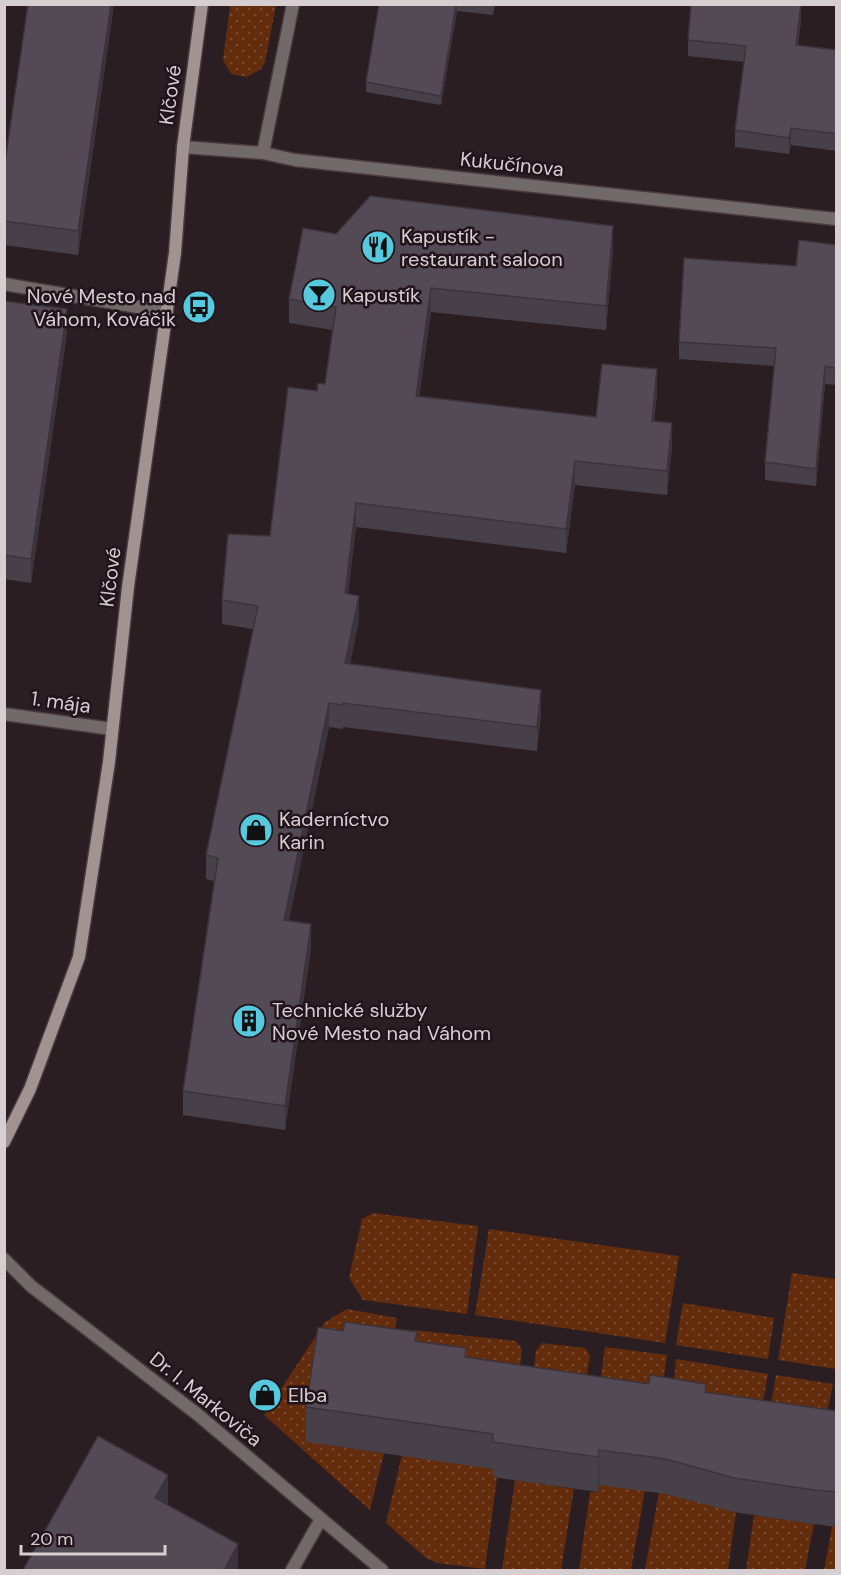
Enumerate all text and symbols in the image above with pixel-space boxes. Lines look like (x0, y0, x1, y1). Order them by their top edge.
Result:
street label: Klčové (153, 63, 187, 127)
street label: Kukučínova (459, 146, 565, 182)
place label: Kapustík - restaurant saloon (401, 223, 563, 272)
restaurant icon: Kapustík - restaurant saloon (360, 229, 396, 265)
bar icon: Kapustík (301, 277, 337, 313)
place label: Kapustík (342, 282, 420, 308)
place label: Nové Mesto nad Váhom, Kováčik (27, 283, 176, 332)
bus stop icon: Nové Mesto nad Váhom, Kováčik (181, 289, 217, 325)
street label: Klčové (93, 545, 127, 609)
street label: 1. mája (29, 685, 93, 719)
place label: Kaderníctvo Karin (279, 806, 389, 855)
shop icon: Kaderníctvo Karin (238, 812, 274, 848)
place label: Technické služby Nové Mesto nad Váhom (272, 997, 491, 1046)
building icon: Technické služby Nové Mesto nad Váhom (231, 1003, 267, 1039)
street label: Dr. I. Markoviča (145, 1346, 267, 1452)
shop icon: Elba (247, 1377, 283, 1413)
place label: Elba (288, 1382, 327, 1408)
scale bar (21, 1518, 165, 1556)
text: 20 m (30, 1527, 73, 1551)

